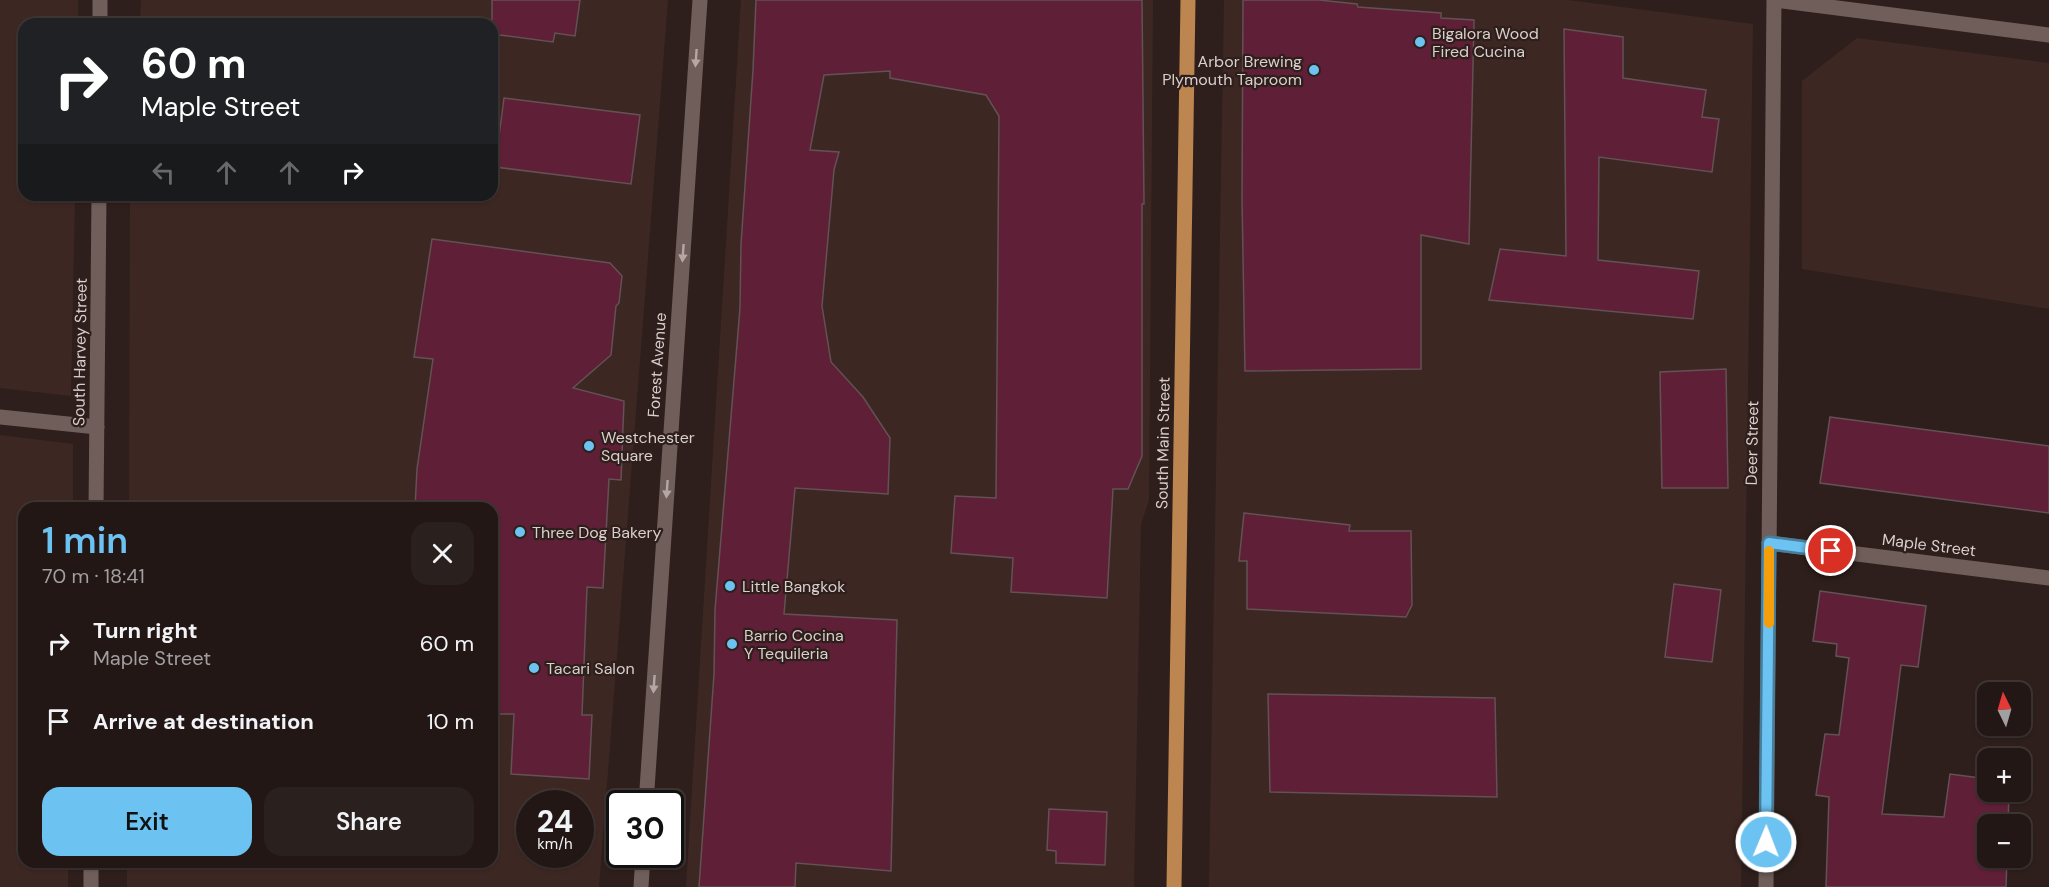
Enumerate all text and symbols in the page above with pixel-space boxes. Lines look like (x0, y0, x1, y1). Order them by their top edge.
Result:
place label: Bigalora Wood Fired Cucina (1432, 23, 1539, 62)
marker: Bigalora Wood Fired Cucina (1413, 35, 1427, 49)
text: 60 m (141, 36, 247, 91)
icon: right (42, 42, 120, 120)
one-way arrow (691, 49, 701, 68)
place label: Arbor Brewing Plymouth Taproom (1162, 51, 1302, 90)
marker: Arbor Brewing Plymouth Taproom (1307, 63, 1321, 77)
text: Maple Street (141, 89, 300, 124)
icon: left (147, 156, 180, 189)
icon: ahead (210, 156, 243, 189)
icon: ahead (273, 156, 306, 189)
icon: right (336, 156, 369, 189)
one-way arrow (678, 243, 688, 262)
street label: South Harvey Street (68, 278, 92, 426)
street label: Forest Avenue (643, 312, 671, 418)
street label: South Main Street (1151, 377, 1175, 509)
street label: Deer Street (1741, 400, 1763, 486)
place label: Westchester Square (601, 427, 695, 466)
marker: Westchester Square (582, 439, 596, 453)
one-way arrow (663, 480, 672, 499)
text: 1 min (42, 517, 128, 564)
button: close (411, 522, 474, 585)
place label: Three Dog Bakery (532, 522, 661, 543)
marker: Three Dog Bakery (513, 525, 527, 539)
pin (1805, 525, 1856, 576)
street label: Maple Street (1881, 529, 1977, 561)
icon: arrive (1814, 534, 1847, 567)
text: 70 m · 18:41 (42, 563, 145, 589)
place label: Little Bangkok (742, 576, 845, 597)
marker: Little Bangkok (723, 579, 737, 593)
text: Turn right (93, 616, 198, 645)
place label: Barrio Cocina Y Tequileria (744, 625, 844, 664)
icon: right (42, 627, 75, 660)
text: 60 m (420, 629, 474, 658)
marker: Barrio Cocina Y Tequileria (725, 637, 739, 651)
text: Maple Street (93, 645, 211, 671)
place label: Tacari Salon (546, 658, 635, 679)
marker: Tacari Salon (527, 661, 541, 675)
one-way arrow (650, 675, 659, 694)
north arrow (1977, 682, 2031, 736)
map controls (1977, 682, 2031, 868)
icon: arrive (42, 705, 75, 738)
text: Arrive at destination (93, 707, 314, 736)
text: 10 m (427, 707, 474, 736)
button: + (1977, 748, 2031, 802)
button: Exit (42, 787, 252, 856)
button: Share (264, 787, 474, 856)
speed limit sign: 30 (606, 790, 684, 868)
text: 24 (537, 802, 573, 841)
position arrow (1734, 810, 1798, 874)
button: − (1977, 814, 2031, 868)
text: km/h (537, 834, 573, 854)

